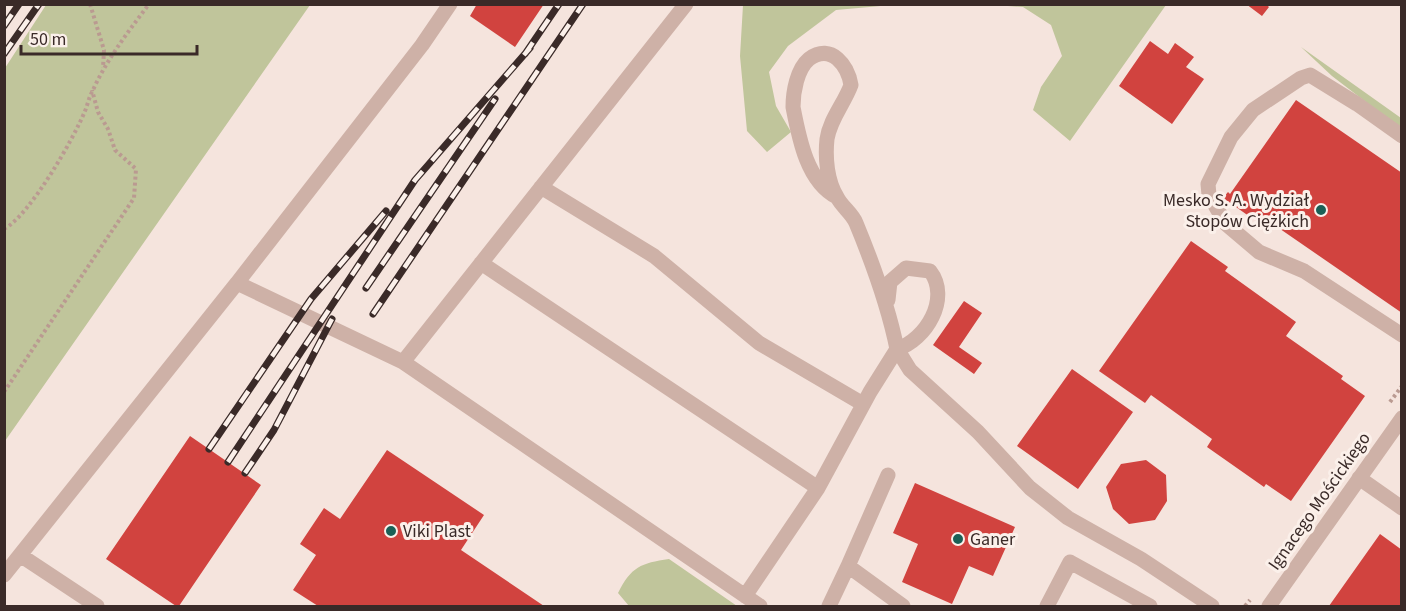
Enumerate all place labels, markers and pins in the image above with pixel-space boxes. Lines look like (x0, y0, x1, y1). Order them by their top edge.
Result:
place label: Mesko S. A. Wydział Stopów Ciężkich (1163, 188, 1310, 234)
marker: Mesko S. A. Wydział Stopów Ciężkich (1314, 203, 1328, 217)
place label: Viki Plast (403, 519, 471, 544)
marker: Viki Plast (384, 524, 398, 538)
place label: Ganer (970, 527, 1016, 552)
marker: Ganer (951, 532, 965, 546)

